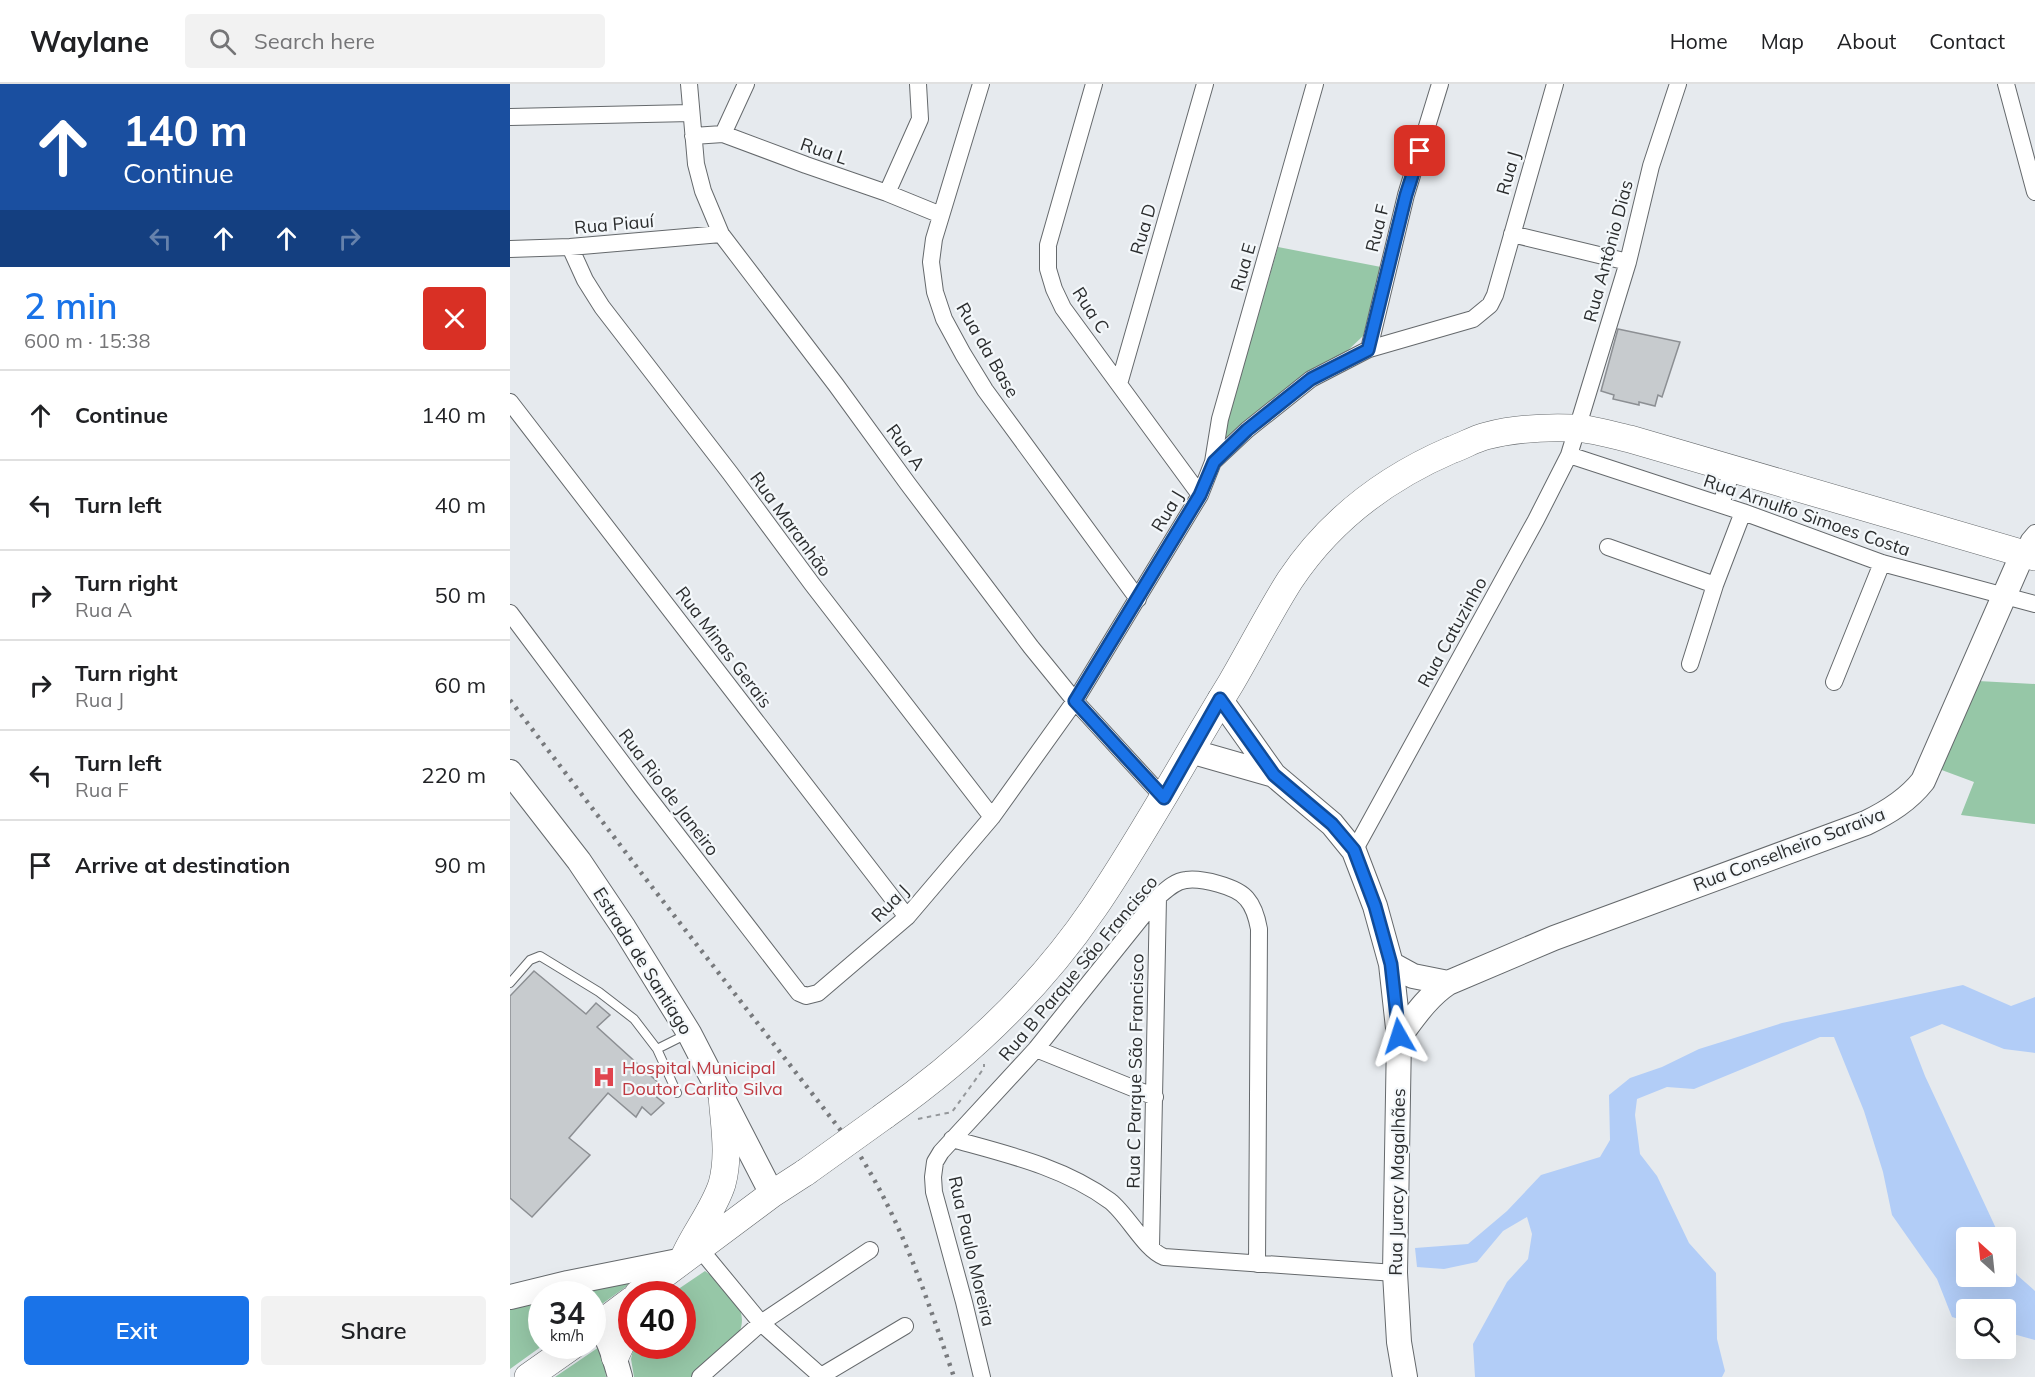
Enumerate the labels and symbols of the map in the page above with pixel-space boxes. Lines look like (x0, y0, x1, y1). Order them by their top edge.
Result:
pin (1394, 125, 1445, 176)
street label: Rua L (797, 132, 851, 170)
street label: Rua J (1491, 149, 1525, 197)
street label: Rua Antônio Dias (1578, 178, 1638, 324)
street label: Rua D (1125, 201, 1161, 257)
street label: Rua F (1360, 202, 1394, 254)
street label: Rua Piauí (573, 209, 656, 239)
street label: Rua E (1225, 240, 1261, 294)
street label: Rua C (1068, 282, 1114, 338)
street label: Rua da Base (951, 298, 1025, 402)
street label: Rua A (882, 419, 930, 475)
street label: Rua Maranhão (745, 467, 837, 581)
street label: Rua Arnulfo Simoes Costa (1701, 469, 1913, 561)
street label: Rua J (1146, 486, 1188, 536)
street label: Rua Catuzinho (1412, 573, 1492, 691)
street label: Rua Minas Gerais (671, 582, 777, 712)
street label: Rua Rio de Janeiro (614, 724, 724, 860)
street label: Rua Conselheiro Saraiva (1690, 802, 1888, 896)
street label: Rua B Parque São Francisco (994, 870, 1162, 1066)
street label: Rua J (866, 879, 914, 927)
street label: Estrada de Santiago (588, 883, 698, 1039)
street label: Rua C Parque São Francisco (1121, 953, 1149, 1189)
position arrow (1367, 1004, 1431, 1068)
place label: Hospital Municipal Doutor Carlito Silva (622, 1056, 783, 1100)
hospital icon: Hospital Municipal Doutor Carlito Silva (591, 1064, 617, 1090)
street label: Rua Juracy Magalhães (1384, 1088, 1410, 1276)
street label: Rua Paulo Moreira (944, 1174, 1000, 1328)
north arrow (1956, 1227, 2016, 1287)
speed limit sign: 40 (618, 1281, 696, 1359)

